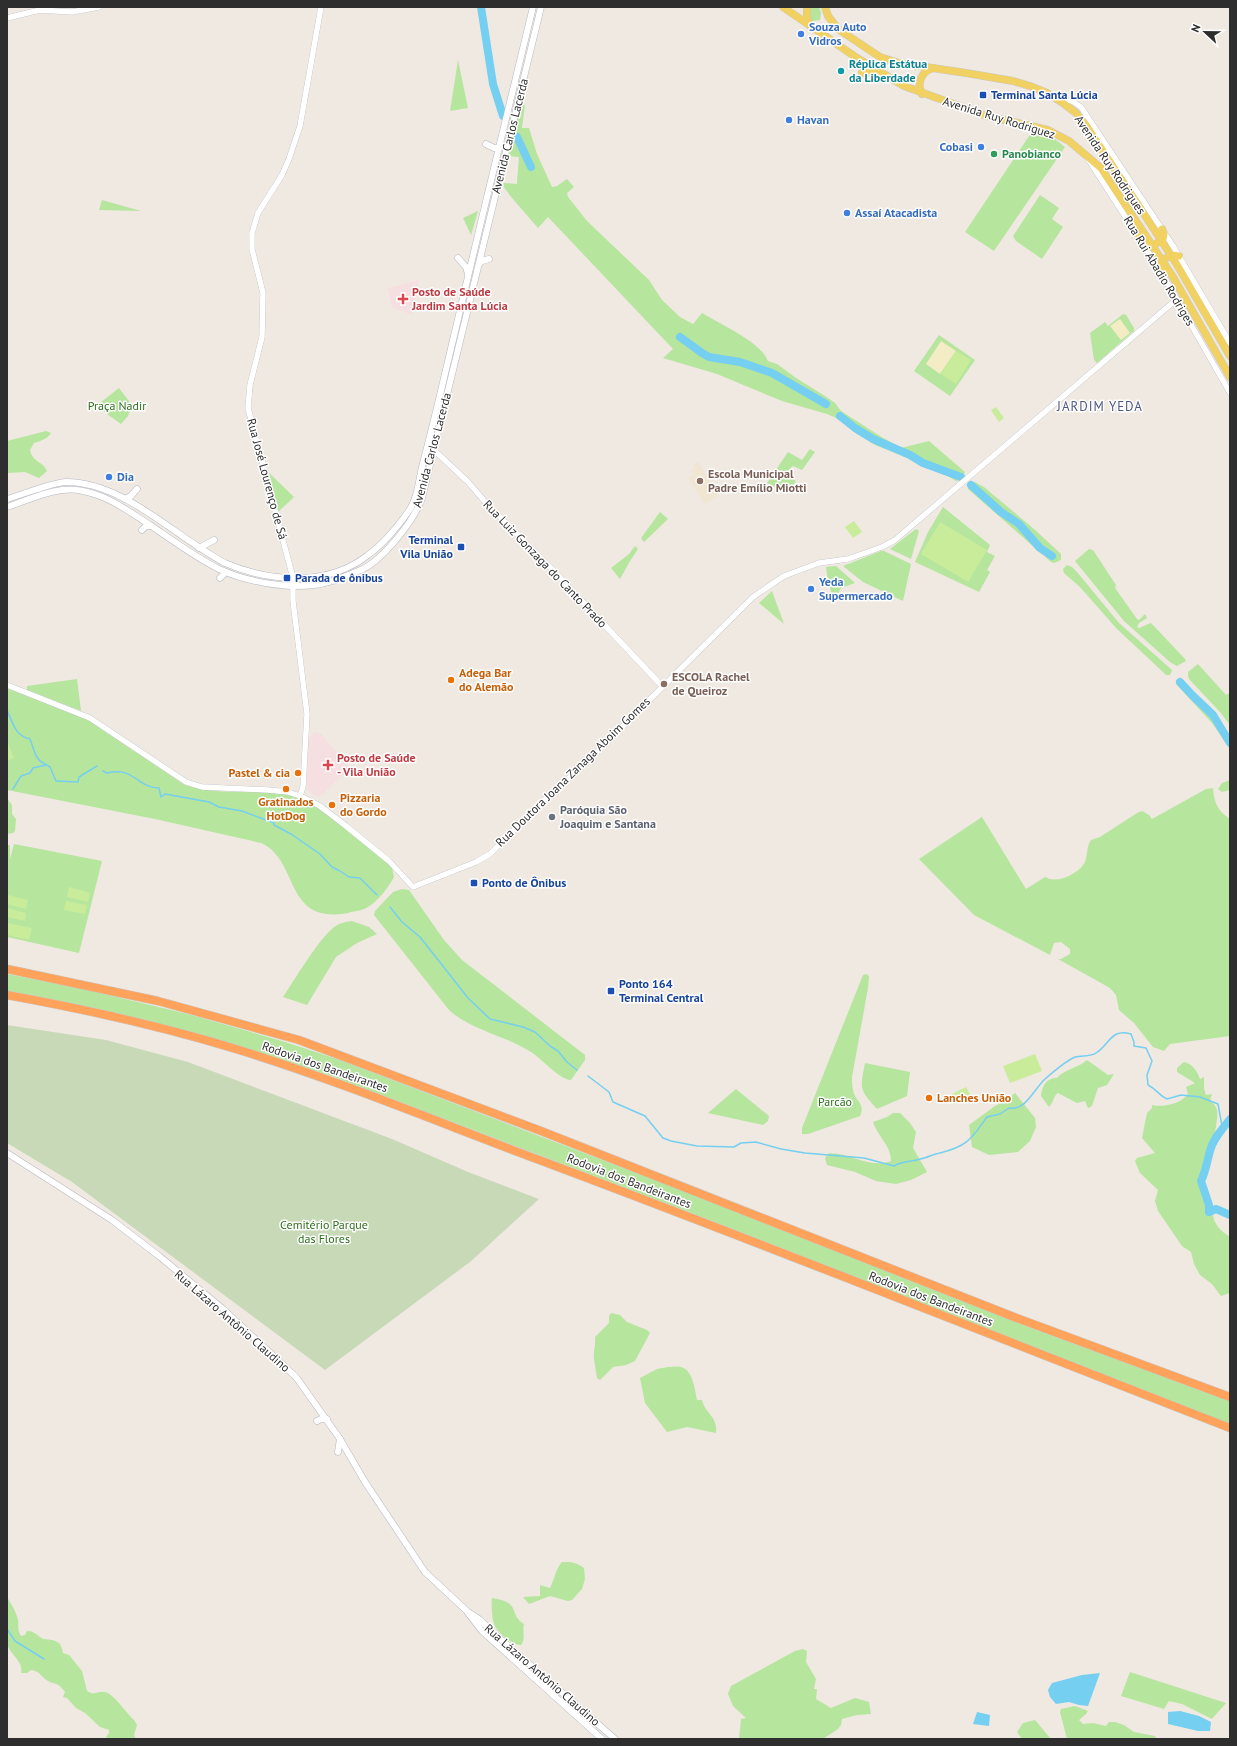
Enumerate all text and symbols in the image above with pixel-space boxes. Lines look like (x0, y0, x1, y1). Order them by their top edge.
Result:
north arrow (1185, 12, 1225, 52)
place label: Souza Auto Vidros (808, 19, 867, 48)
text: N (1188, 22, 1204, 34)
marker: Souza Auto Vidros (796, 29, 806, 39)
place label: Réplica Estátua da Liberdade (849, 56, 927, 85)
marker: Réplica Estátua da Liberdade (836, 66, 846, 76)
street label: Avenida Carlos Lacerda (488, 77, 531, 195)
place label: Terminal Santa Lúcia (991, 87, 1098, 102)
marker: Terminal Santa Lúcia (978, 90, 988, 100)
street label: Avenida Ruy Rodriguez (941, 93, 1057, 142)
place label: Havan (797, 112, 829, 127)
street label: Avenida Ruy Rodrigues (1072, 112, 1149, 217)
marker: Havan (784, 115, 794, 125)
place label: Cobasi (940, 139, 973, 154)
marker: Cobasi (976, 142, 986, 152)
place label: Panobianco (1002, 146, 1062, 161)
marker: Panobianco (989, 149, 999, 159)
place label: Assaí Atacadista (855, 205, 937, 220)
marker: Assaí Atacadista (842, 208, 852, 218)
street label: Rua Rui Abadio Rodriges (1121, 213, 1198, 328)
place label: Posto de Saúde Jardim Santa Lúcia (411, 284, 508, 313)
marker: Posto de Saúde Jardim Santa Lúcia (397, 293, 409, 305)
street label: Avenida Carlos Lacerda (409, 391, 454, 509)
park label: Praça Nadir (88, 398, 146, 413)
district label: JARDIM YEDA (1056, 398, 1143, 415)
street label: Rua José Lourenço de Sá (244, 417, 291, 541)
place label: Escola Municipal Padre Emílio Miotti (708, 466, 806, 495)
place label: Dia (117, 469, 134, 484)
marker: Dia (104, 472, 114, 482)
marker: Escola Municipal Padre Emílio Miotti (695, 476, 705, 486)
street label: Rua Luiz Gonzaga do Canto Prado (480, 497, 610, 631)
place label: Terminal Vila União (399, 532, 454, 561)
marker: Terminal Vila União (456, 542, 466, 552)
place label: Parada de ônibus (295, 570, 383, 585)
marker: Parada de ônibus (282, 573, 292, 583)
place label: Yeda Supermercado (818, 574, 893, 603)
marker: Yeda Supermercado (806, 584, 816, 594)
place label: Adega Bar do Alemão (459, 665, 514, 694)
place label: ESCOLA Rachel de Queiroz (672, 669, 750, 698)
marker: Adega Bar do Alemão (446, 675, 456, 685)
marker: ESCOLA Rachel de Queiroz (659, 679, 669, 689)
street label: Rua Doutora Joana Zanaga Aboim Gomes (492, 694, 653, 850)
place label: Posto de Saúde - Vila União (337, 750, 415, 779)
marker: Posto de Saúde - Vila União (322, 759, 334, 771)
place label: Pastel & cia (228, 765, 290, 780)
marker: Pastel & cia (293, 768, 303, 778)
marker: Gratinados HotDog (281, 784, 291, 794)
place label: Pizzaria do Gordo (340, 790, 387, 819)
place label: Gratinados HotDog (258, 794, 314, 823)
marker: Pizzaria do Gordo (327, 800, 337, 810)
place label: Paróquia São Joaquim e Santana (559, 802, 656, 831)
marker: Paróquia São Joaquim e Santana (547, 812, 557, 822)
place label: Ponto de Ônibus (482, 875, 566, 890)
marker: Ponto de Ônibus (469, 878, 479, 888)
place label: Ponto 164 Terminal Central (619, 976, 704, 1005)
marker: Ponto 164 Terminal Central (606, 986, 616, 996)
street label: Rodovia dos Bandeirantes (260, 1038, 390, 1095)
place label: Lanches União (937, 1090, 1012, 1105)
marker: Lanches União (924, 1093, 934, 1103)
park label: Parcão (818, 1094, 852, 1109)
street label: Rodovia dos Bandeirantes (565, 1150, 693, 1211)
park label: Cemitério Parque das Flores (280, 1217, 368, 1246)
street label: Rua Lázaro Antônio Claudino (171, 1266, 293, 1375)
street label: Rodovia dos Bandeirantes (867, 1268, 995, 1329)
street label: Rua Lázaro Antônio Claudino (481, 1620, 603, 1729)

